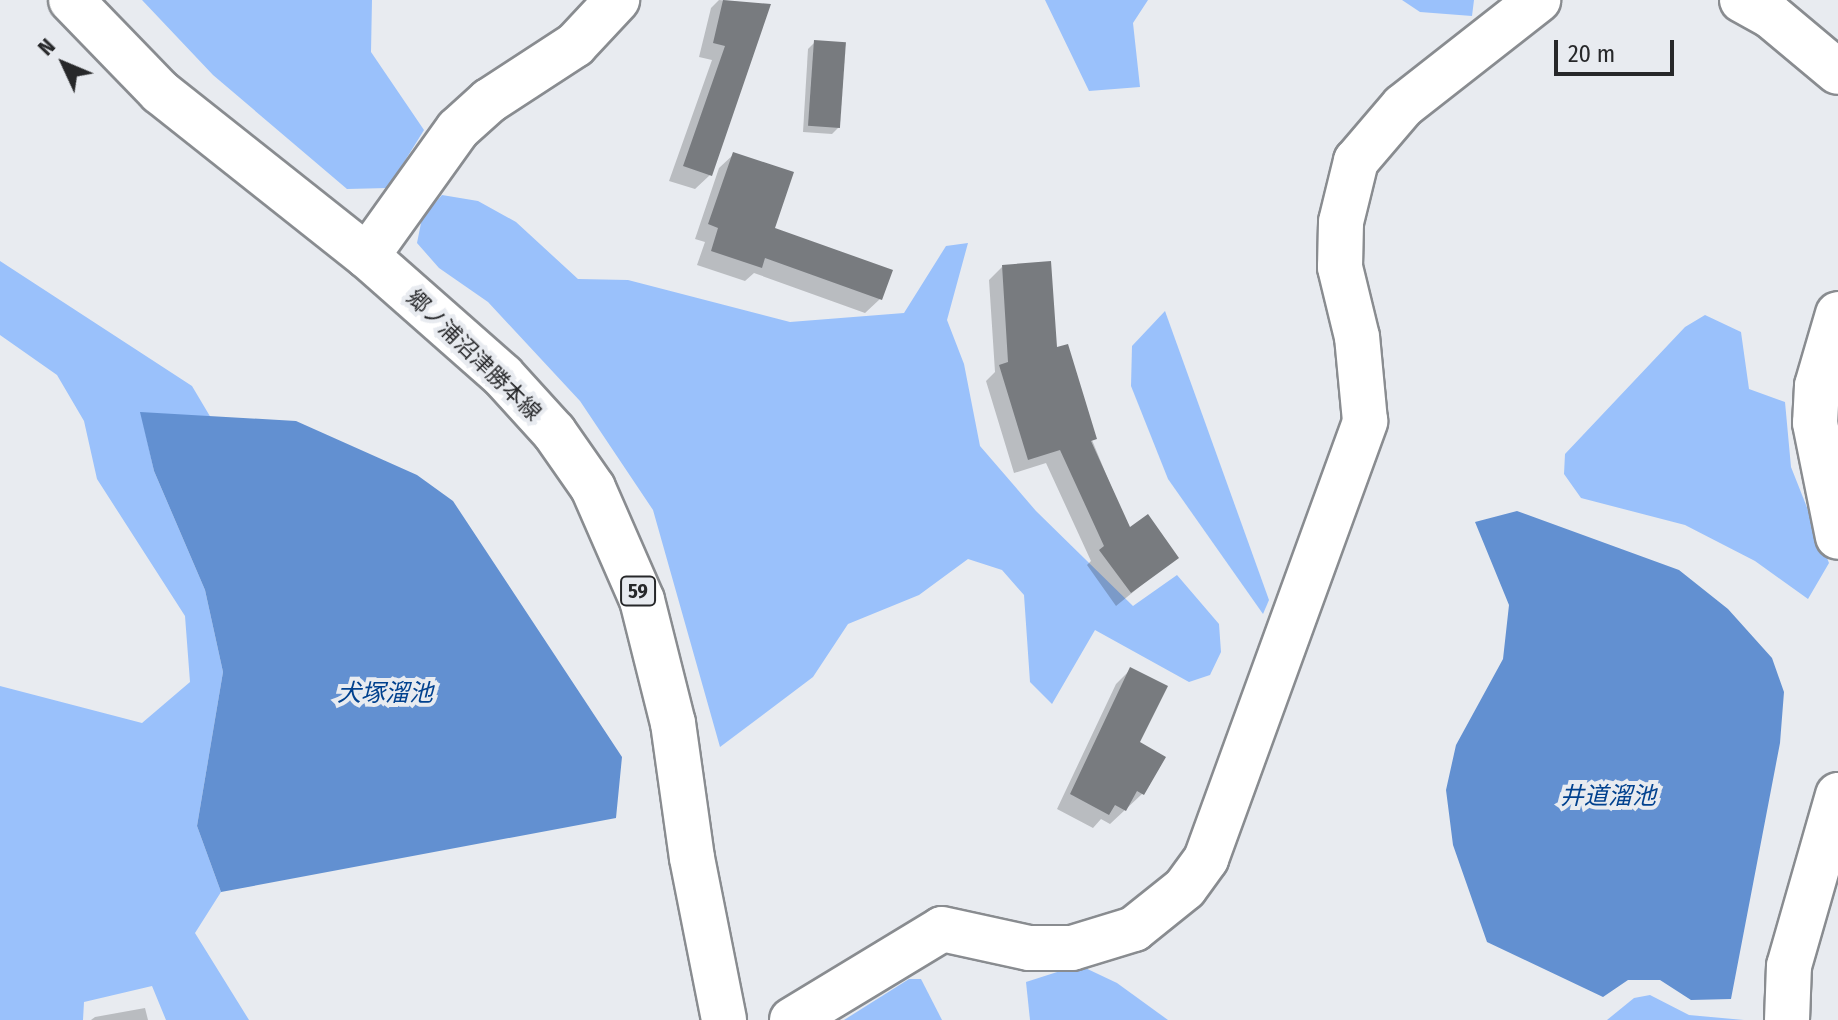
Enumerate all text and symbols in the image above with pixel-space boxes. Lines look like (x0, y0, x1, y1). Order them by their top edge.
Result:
north arrow (24, 24, 104, 104)
scale bar (1558, 24, 1678, 74)
text: N (32, 33, 61, 61)
text: 20 m (1568, 40, 1615, 68)
street label: 郷ノ浦沼津勝本線 (402, 284, 546, 426)
road number: 59 (620, 575, 656, 607)
water label: 犬塚溜池 (337, 680, 433, 708)
water label: 井道溜池 (1560, 783, 1656, 811)

